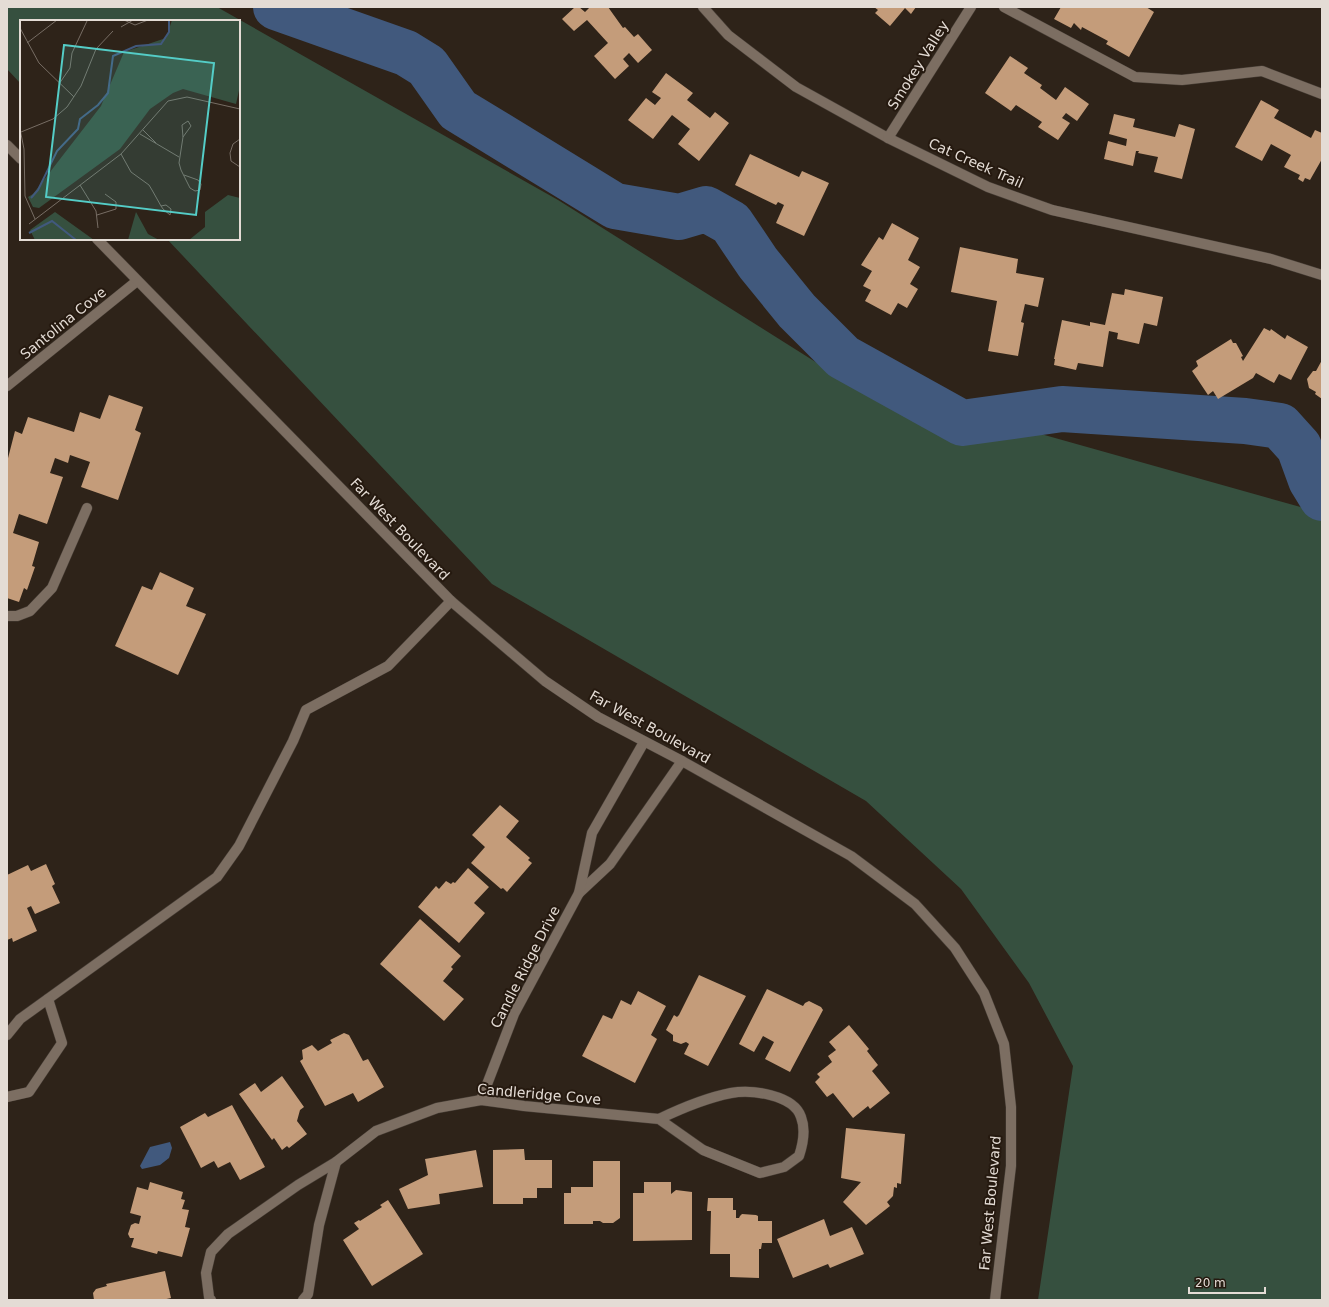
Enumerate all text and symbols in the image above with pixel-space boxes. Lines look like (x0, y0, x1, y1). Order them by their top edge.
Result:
street label: Smokey Valley (884, 18, 952, 112)
inset map (20, 20, 240, 240)
street label: Cat Creek Trail (926, 135, 1026, 191)
street label: Santolina Cove (17, 284, 109, 362)
street label: Far West Boulevard (347, 475, 453, 583)
street label: Far West Boulevard (587, 687, 713, 767)
street label: Candle Ridge Drive (487, 903, 563, 1031)
street label: Candleridge Cove (476, 1081, 602, 1107)
street label: Far West Boulevard (976, 1135, 1004, 1271)
scale bar (1189, 1269, 1265, 1295)
text: 20 m (1195, 1276, 1226, 1290)

